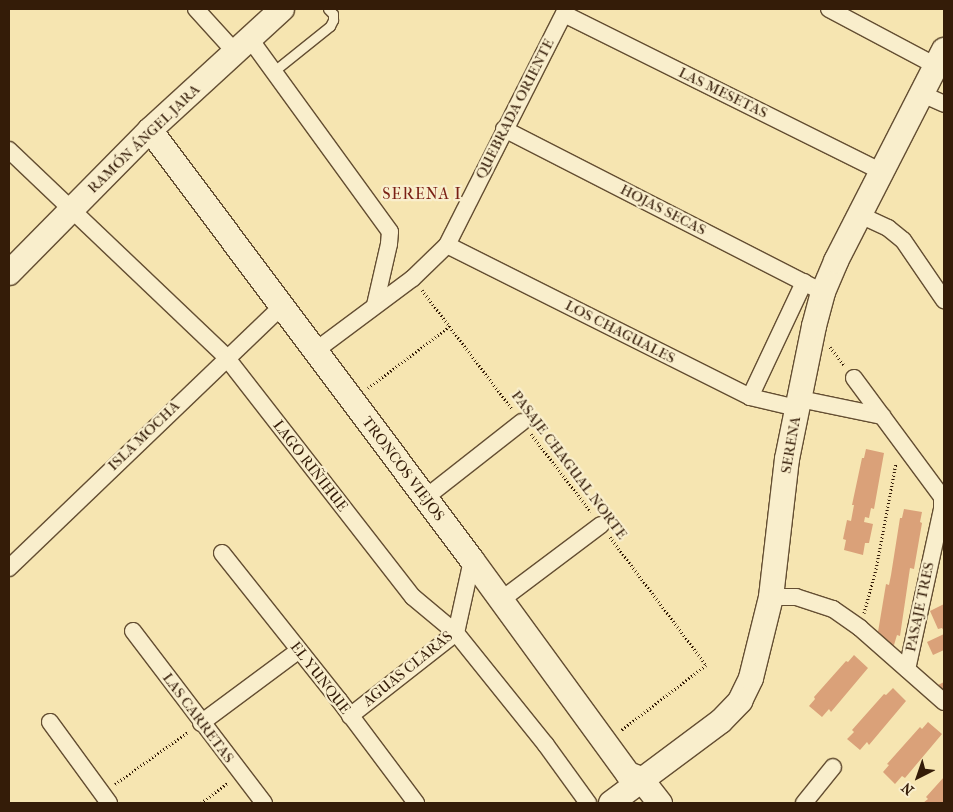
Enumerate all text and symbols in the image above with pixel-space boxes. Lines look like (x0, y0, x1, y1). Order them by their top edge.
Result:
street label: QUEBRADA ORIENTE (472, 36, 558, 182)
street label: LAS MESETAS (675, 64, 771, 122)
street label: RAMÓN ÁNGEL JARA (84, 81, 204, 197)
street label: HOJAS SECAS (617, 181, 709, 239)
district label: SERENA I (381, 184, 463, 204)
street label: LOS CHAGUALES (562, 296, 678, 368)
street label: PASAJE CHAGUAL NORTE (507, 387, 631, 543)
street label: ISLA MOCHA (104, 397, 184, 475)
street label: TRONCOS VIEJOS (358, 413, 448, 525)
street label: SERENA (777, 415, 805, 475)
street label: LAGO RIÑIHUE (269, 417, 351, 515)
street label: PASAJE TRES (902, 560, 938, 654)
street label: AGUAS CLARAS (360, 627, 456, 711)
street label: EL YUNQUE (286, 638, 354, 718)
street label: LAS CARRETAS (158, 669, 238, 767)
north arrow (893, 752, 943, 802)
text: N (898, 779, 917, 799)

